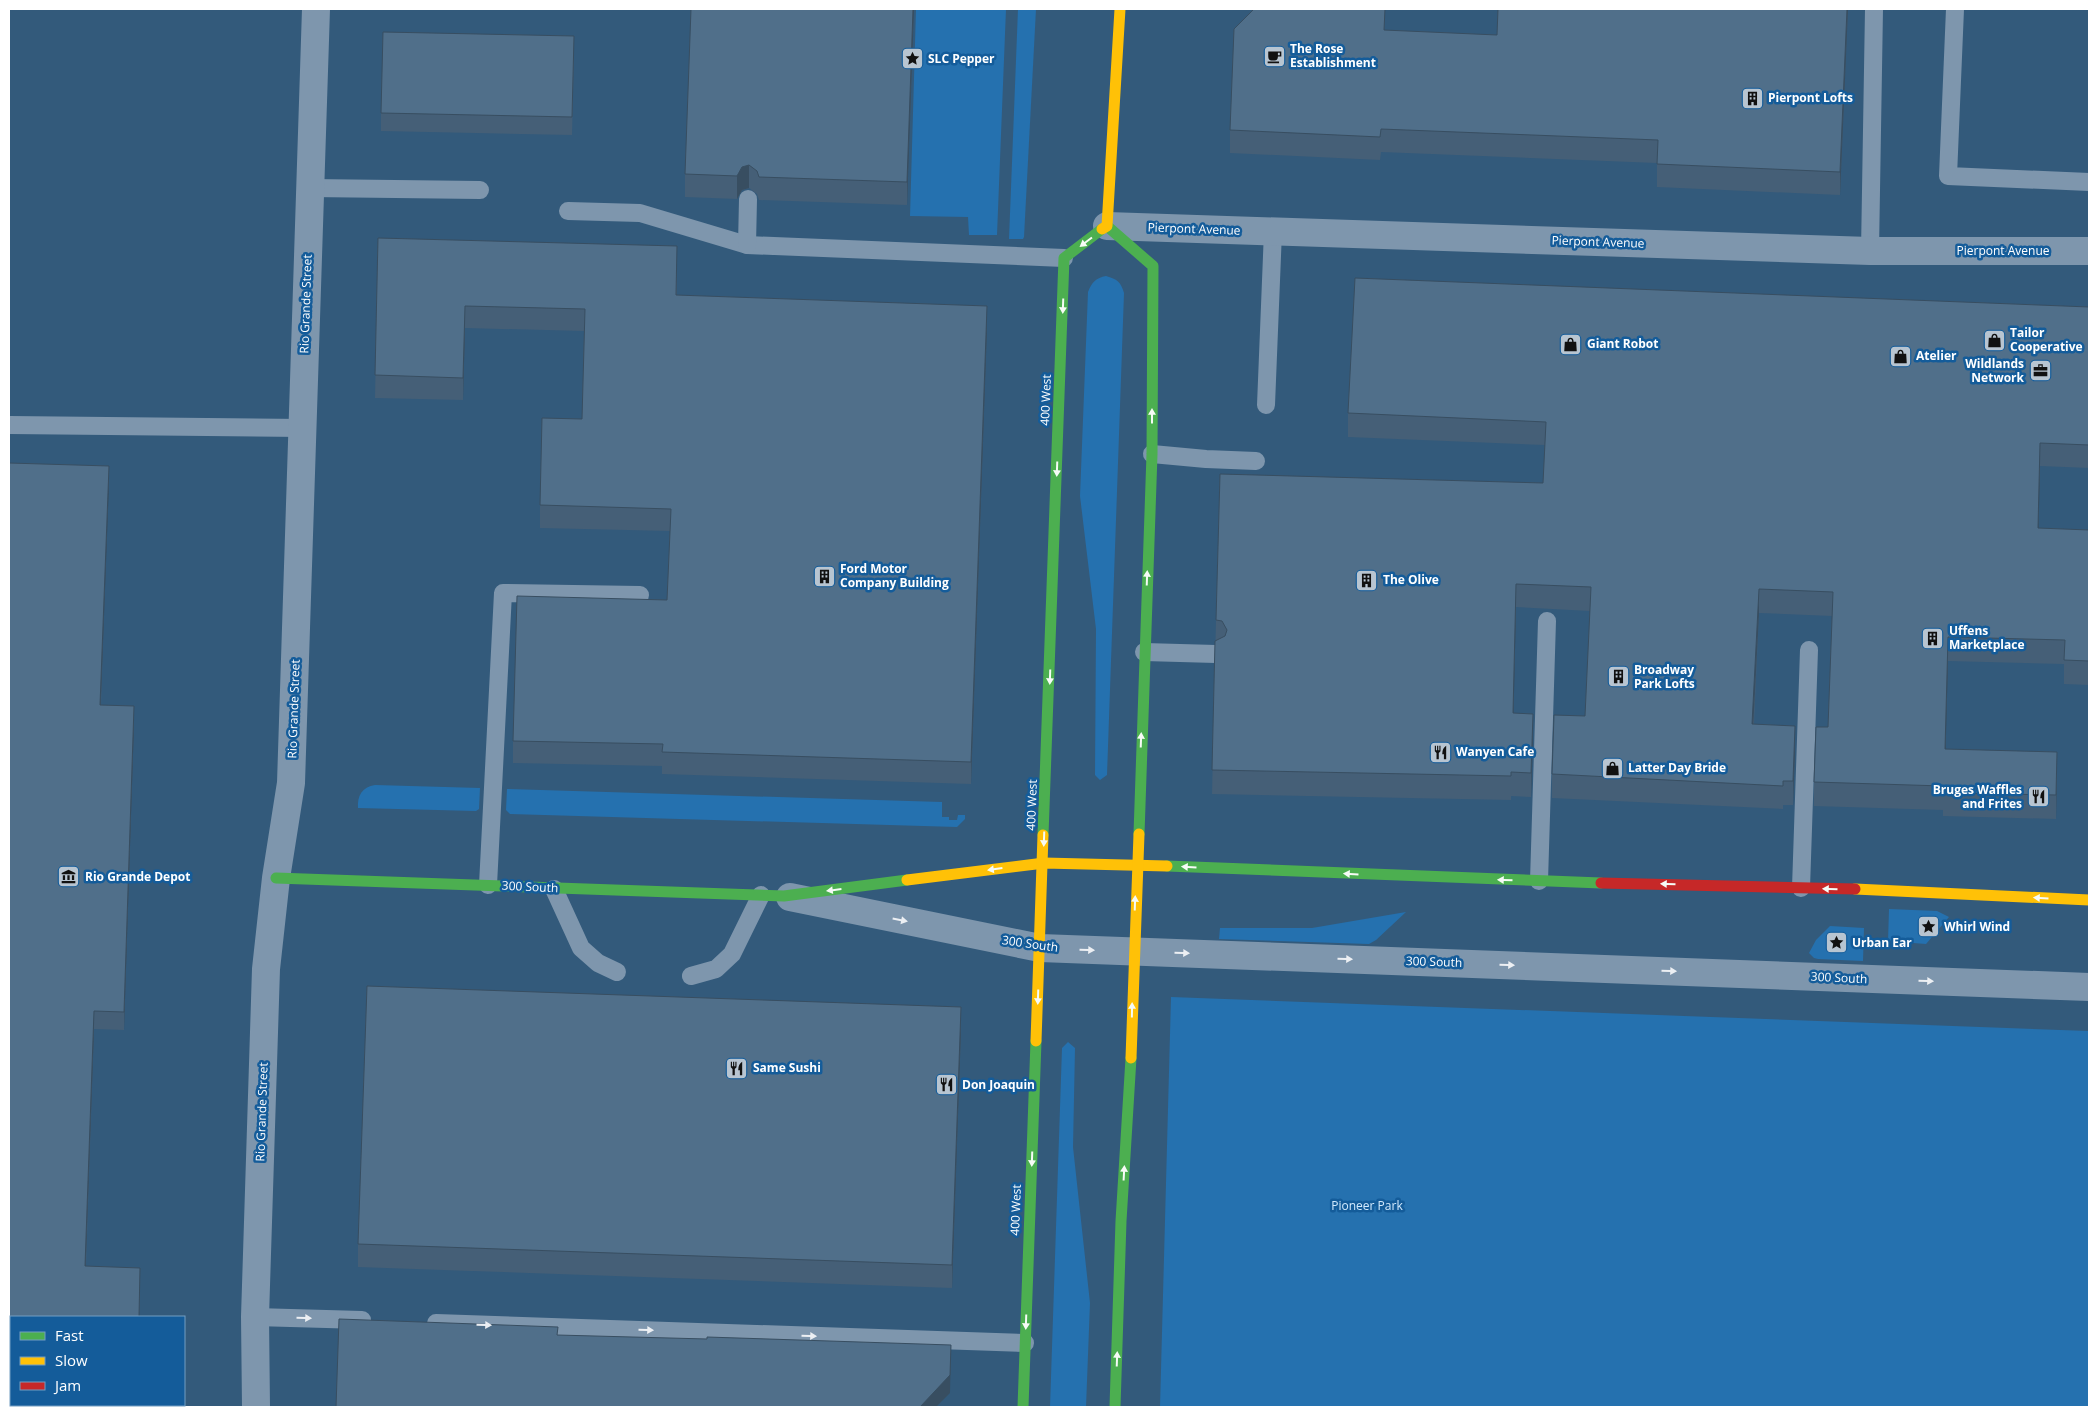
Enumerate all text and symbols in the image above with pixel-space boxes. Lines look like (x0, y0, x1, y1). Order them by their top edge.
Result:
place label: The Rose Establishment (1290, 40, 1376, 71)
cafe icon: The Rose Establishment (1262, 44, 1286, 68)
place icon: SLC Pepper (900, 47, 924, 71)
place label: SLC Pepper (928, 50, 995, 67)
building icon: Pierpont Lofts (1740, 86, 1764, 110)
place label: Pierpont Lofts (1768, 89, 1853, 106)
street label: Pierpont Avenue (1147, 218, 1241, 239)
street label: Pierpont Avenue (1551, 231, 1645, 252)
one-way arrow (1080, 236, 1093, 247)
street label: Pierpont Avenue (1957, 242, 2050, 259)
street label: Rio Grande Street (295, 254, 316, 354)
one-way arrow (1058, 299, 1066, 315)
place label: Tailor Cooperative (2010, 324, 2083, 355)
shop icon: Tailor Cooperative (1982, 328, 2006, 352)
shop icon: Giant Robot (1559, 332, 1583, 356)
place label: Giant Robot (1587, 335, 1658, 352)
shop icon: Atelier (1888, 344, 1912, 368)
place label: Atelier (1916, 347, 1957, 364)
place label: Wildlands Network (1965, 355, 2025, 386)
office icon: Wildlands Network (2028, 359, 2052, 383)
street label: 400 West (1036, 374, 1055, 426)
one-way arrow (1148, 407, 1156, 423)
one-way arrow (1053, 461, 1061, 477)
place label: Ford Motor Company Building (840, 560, 949, 591)
building icon: Ford Motor Company Building (812, 564, 836, 588)
building icon: The Olive (1355, 568, 1379, 592)
one-way arrow (1143, 570, 1151, 586)
place label: The Olive (1383, 571, 1439, 588)
place label: Uffens Marketplace (1949, 622, 2025, 653)
building icon: Uffens Marketplace (1921, 626, 1945, 650)
street label: Rio Grande Street (283, 659, 304, 759)
place label: Broadway Park Lofts (1634, 661, 1695, 692)
building icon: Broadway Park Lofts (1606, 665, 1630, 689)
one-way arrow (1046, 669, 1054, 685)
one-way arrow (1137, 732, 1145, 748)
restaurant icon: Wanyen Cafe (1428, 740, 1452, 764)
place label: Wanyen Cafe (1456, 743, 1534, 760)
shop icon: Latter Day Bride (1600, 756, 1624, 780)
place label: Latter Day Bride (1628, 759, 1726, 776)
street label: 400 West (1022, 779, 1041, 831)
place label: Bruges Waffles and Frites (1933, 781, 2022, 812)
restaurant icon: Bruges Waffles and Frites (2026, 785, 2050, 809)
one-way arrow (1040, 831, 1048, 847)
one-way arrow (1181, 863, 1197, 871)
museum icon: Rio Grande Depot (57, 865, 81, 889)
one-way arrow (987, 866, 1003, 874)
place label: Rio Grande Depot (85, 868, 190, 885)
one-way arrow (1343, 869, 1359, 877)
one-way arrow (1497, 876, 1513, 884)
street label: 300 South (501, 877, 559, 896)
one-way arrow (1660, 880, 1676, 888)
one-way arrow (1822, 884, 1838, 892)
one-way arrow (826, 886, 842, 894)
one-way arrow (2032, 893, 2048, 901)
one-way arrow (1131, 895, 1139, 911)
place icon: Whirl Wind (1916, 915, 1940, 939)
one-way arrow (893, 916, 909, 924)
place label: Whirl Wind (1944, 918, 2010, 935)
street label: 300 South (1001, 931, 1059, 956)
place icon: Urban Ear (1824, 931, 1848, 955)
place label: Urban Ear (1852, 934, 1912, 951)
one-way arrow (1079, 946, 1095, 954)
one-way arrow (1174, 950, 1190, 958)
street label: 300 South (1405, 952, 1463, 971)
one-way arrow (1337, 955, 1353, 963)
one-way arrow (1499, 961, 1515, 969)
one-way arrow (1662, 967, 1678, 975)
street label: 300 South (1810, 968, 1868, 987)
one-way arrow (1918, 978, 1934, 986)
one-way arrow (1034, 989, 1042, 1005)
one-way arrow (1129, 1002, 1137, 1018)
restaurant icon: Same Sushi (725, 1056, 749, 1080)
place label: Same Sushi (753, 1059, 821, 1076)
street label: Rio Grande Street (251, 1062, 272, 1162)
restaurant icon: Don Joaquin (934, 1073, 958, 1097)
place label: Don Joaquin (962, 1076, 1035, 1093)
one-way arrow (1028, 1152, 1036, 1168)
one-way arrow (1121, 1164, 1129, 1180)
street label: 400 West (1006, 1184, 1025, 1236)
park label: Pioneer Park (1331, 1197, 1403, 1214)
one-way arrow (1021, 1314, 1029, 1330)
one-way arrow (296, 1315, 312, 1323)
legend (10, 1316, 185, 1406)
one-way arrow (476, 1321, 492, 1329)
text: Fast (55, 1325, 84, 1345)
one-way arrow (638, 1326, 654, 1334)
one-way arrow (801, 1332, 817, 1340)
text: Slow (55, 1350, 88, 1370)
one-way arrow (1113, 1350, 1121, 1366)
text: Jam (53, 1375, 81, 1395)

